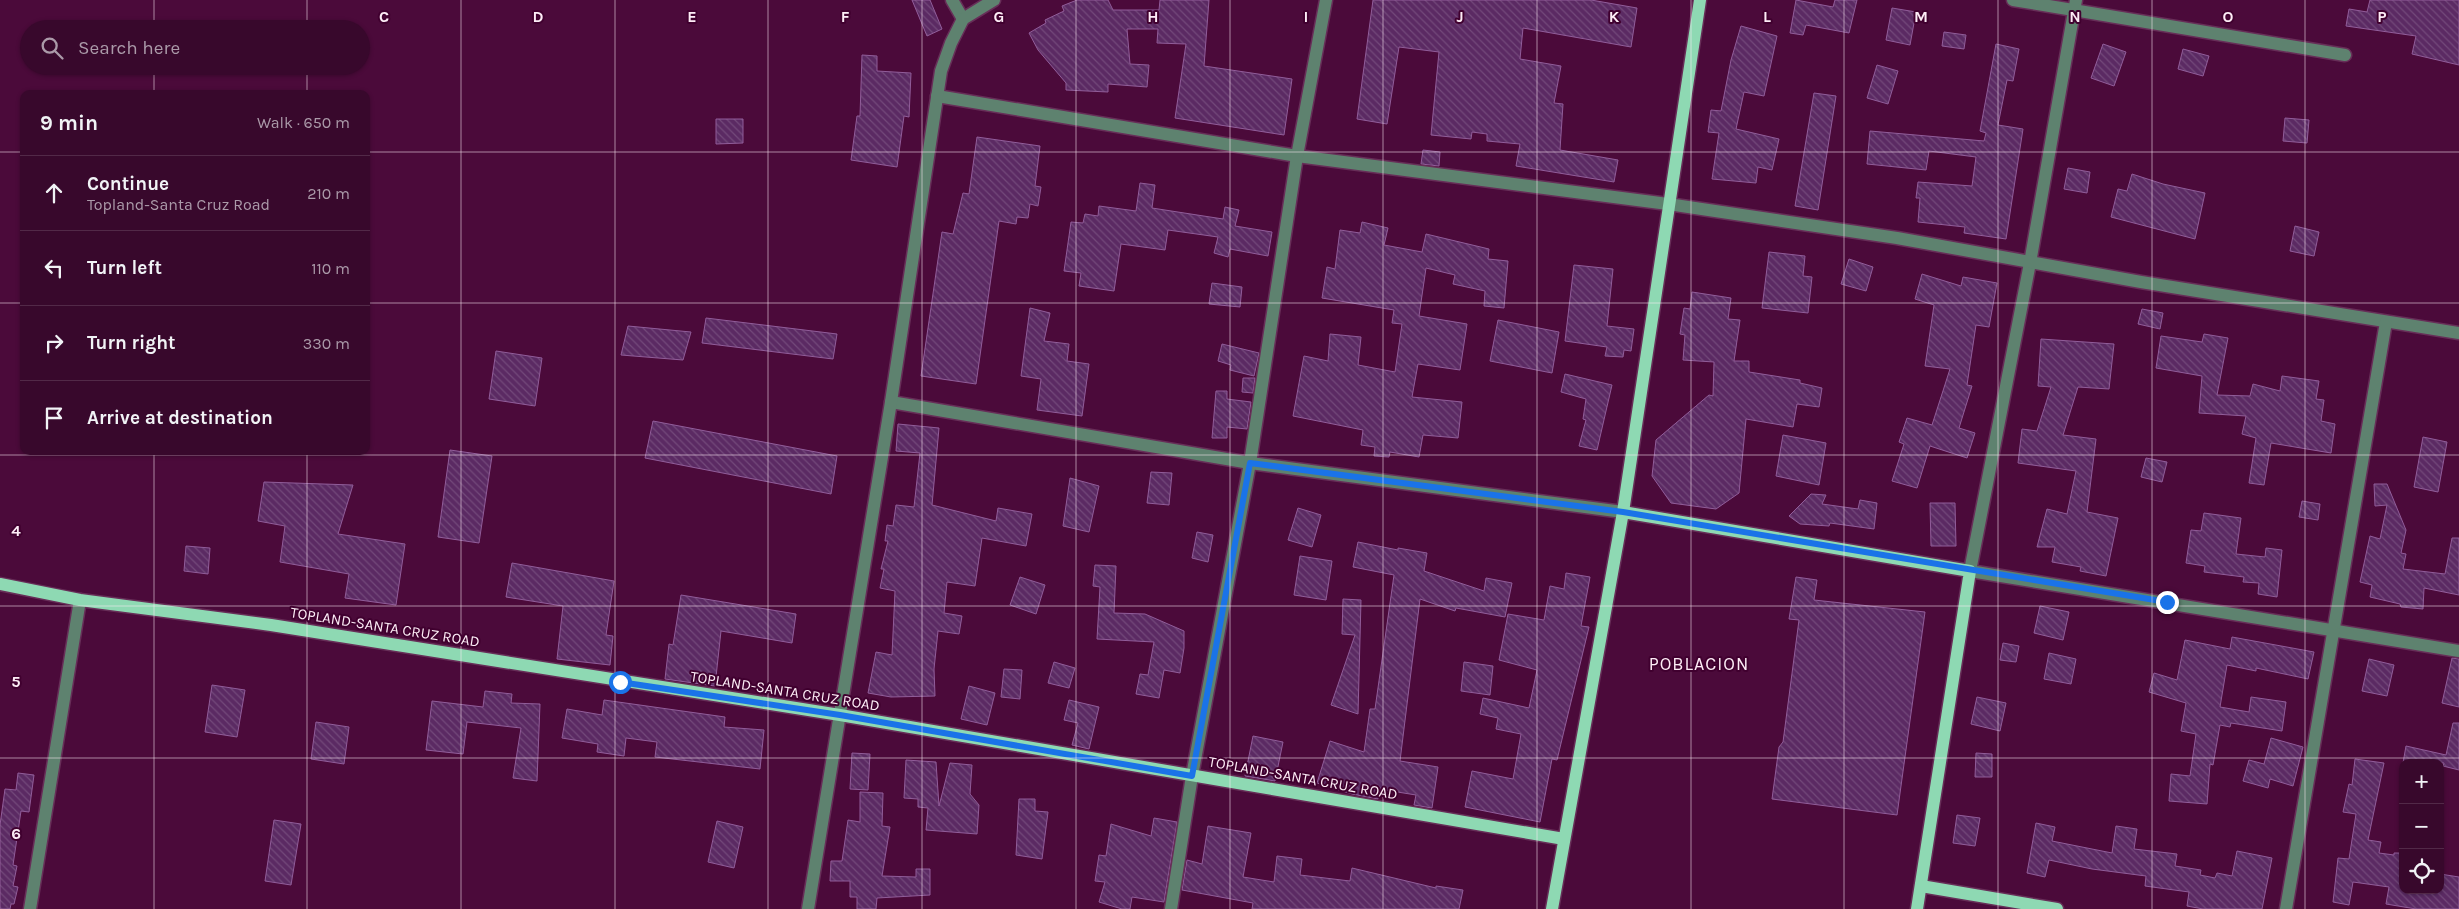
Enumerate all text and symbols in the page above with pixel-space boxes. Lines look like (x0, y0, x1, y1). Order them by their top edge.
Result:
text: C (379, 7, 389, 26)
text: D (533, 7, 544, 26)
text: E (687, 7, 697, 26)
text: F (841, 7, 850, 26)
text: G (994, 7, 1004, 26)
text: H (1147, 7, 1159, 26)
text: I (1304, 7, 1308, 26)
text: J (1456, 7, 1464, 26)
text: K (1609, 7, 1620, 26)
text: L (1763, 7, 1771, 26)
text: M (1914, 7, 1928, 26)
text: N (2069, 7, 2081, 26)
text: O (2223, 7, 2234, 26)
text: P (2377, 7, 2387, 26)
search box (20, 20, 370, 75)
icon: search (38, 34, 66, 62)
text: Search here (78, 37, 180, 59)
text: 9 min (40, 111, 98, 135)
text: Walk · 650 m (257, 113, 350, 132)
text: Continue (87, 173, 169, 195)
icon: ahead (40, 179, 68, 207)
text: 210 m (307, 184, 350, 203)
text: Topland-Santa Cruz Road (87, 195, 270, 214)
icon: left (40, 254, 68, 282)
text: Turn left (87, 257, 162, 279)
text: 110 m (311, 259, 350, 278)
icon: right (40, 329, 68, 357)
text: Turn right (87, 332, 176, 354)
text: 330 m (303, 334, 350, 353)
icon: arrive (40, 404, 68, 432)
text: Arrive at destination (87, 407, 273, 429)
text: 4 (11, 521, 21, 540)
route end (2156, 591, 2179, 614)
street label: TOPLAND-SANTA CRUZ ROAD (289, 603, 481, 651)
district label: POBLACION (1649, 653, 1749, 675)
street label: TOPLAND-SANTA CRUZ ROAD (689, 667, 881, 715)
route start (609, 671, 632, 694)
text: 5 (11, 672, 21, 691)
street label: TOPLAND-SANTA CRUZ ROAD (1207, 753, 1399, 803)
map controls (2399, 759, 2444, 894)
button: + (2399, 759, 2444, 804)
button: − (2399, 804, 2444, 849)
text: 6 (11, 824, 21, 843)
button: locate (2399, 849, 2444, 894)

